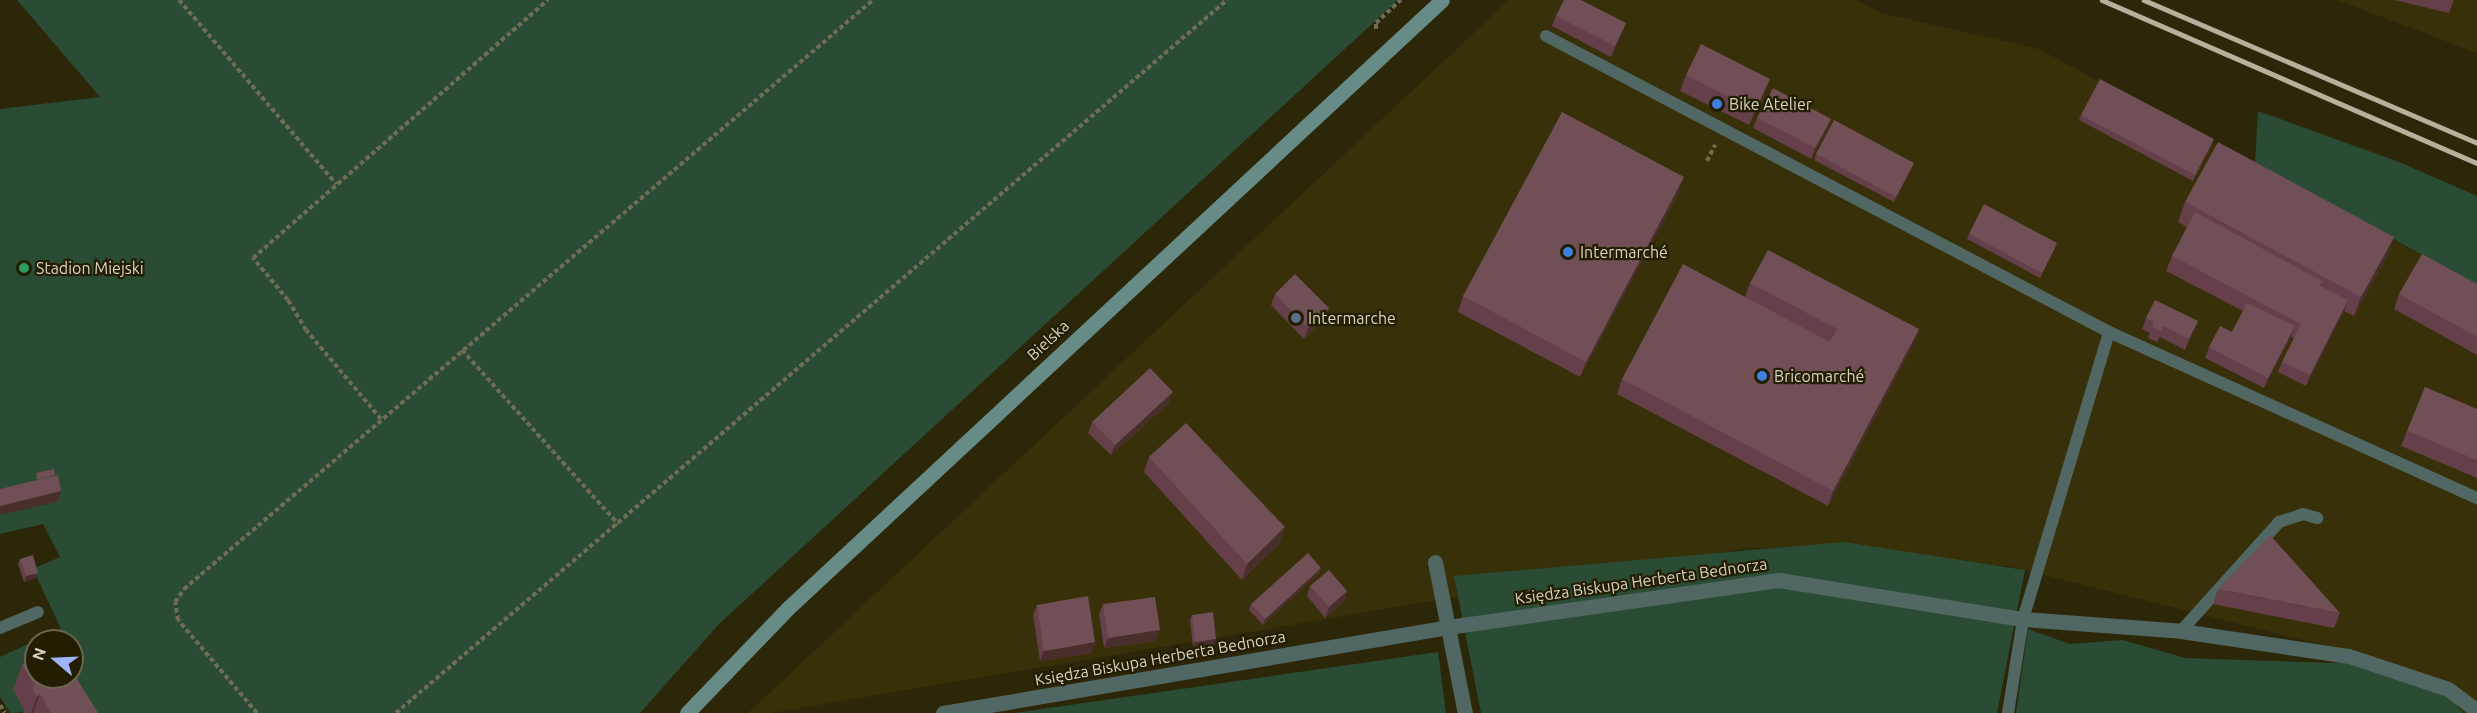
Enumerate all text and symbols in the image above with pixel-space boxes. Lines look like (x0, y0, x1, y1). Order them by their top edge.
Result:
place label: Bike Atelier (1729, 94, 1812, 114)
marker: Bike Atelier (1710, 97, 1724, 111)
place label: Intermarché (1580, 242, 1668, 262)
marker: Intermarché (1561, 245, 1575, 259)
place label: Stadion Miejski (36, 258, 144, 278)
marker: Stadion Miejski (17, 261, 31, 275)
place label: Intermarche (1308, 308, 1396, 328)
marker: Intermarche (1289, 311, 1303, 325)
street label: Bielska (1023, 316, 1073, 364)
place label: Bricomarché (1774, 366, 1864, 386)
marker: Bricomarché (1755, 369, 1769, 383)
street label: Księdza Biskupa Herberta Bednorza (1514, 554, 1768, 608)
street label: Księdza Biskupa Herberta Bednorza (1033, 626, 1287, 690)
north arrow (24, 629, 84, 689)
text: N (28, 645, 49, 662)

